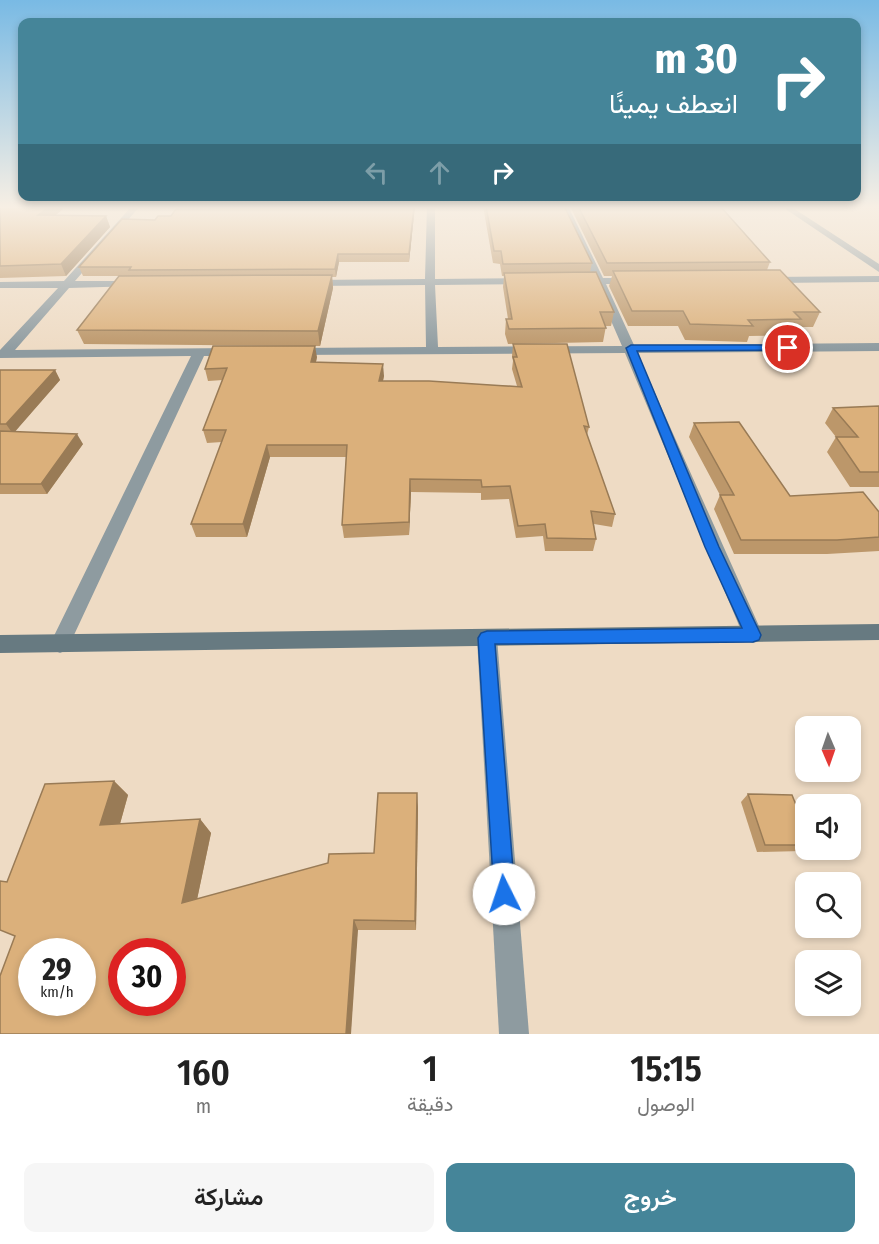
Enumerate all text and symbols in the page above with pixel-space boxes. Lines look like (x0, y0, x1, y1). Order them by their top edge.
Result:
text: 30 m (654, 34, 738, 84)
icon: right (759, 42, 837, 120)
text: انعطف يمينًا (609, 88, 738, 120)
icon: left (360, 156, 393, 189)
icon: ahead (423, 156, 456, 189)
icon: right (486, 156, 519, 189)
pin (762, 322, 813, 373)
icon: arrive (771, 331, 804, 364)
north arrow (795, 716, 861, 782)
map controls (795, 716, 861, 1016)
button: sound (795, 794, 861, 860)
position arrow (472, 862, 536, 926)
button: search (795, 872, 861, 938)
speed limit sign: 30 (108, 938, 186, 1016)
button: layers (795, 950, 861, 1016)
text: 29 (42, 952, 72, 988)
text: km/h (40, 983, 74, 1001)
text: 1 (423, 1047, 438, 1091)
text: 15:15 (630, 1047, 702, 1091)
text: 160 (177, 1051, 230, 1095)
text: دقيقة (407, 1092, 453, 1116)
text: الوصول (637, 1092, 695, 1116)
text: m (196, 1094, 211, 1118)
button: مشاركة (24, 1163, 434, 1232)
button: خروج (446, 1163, 855, 1232)

